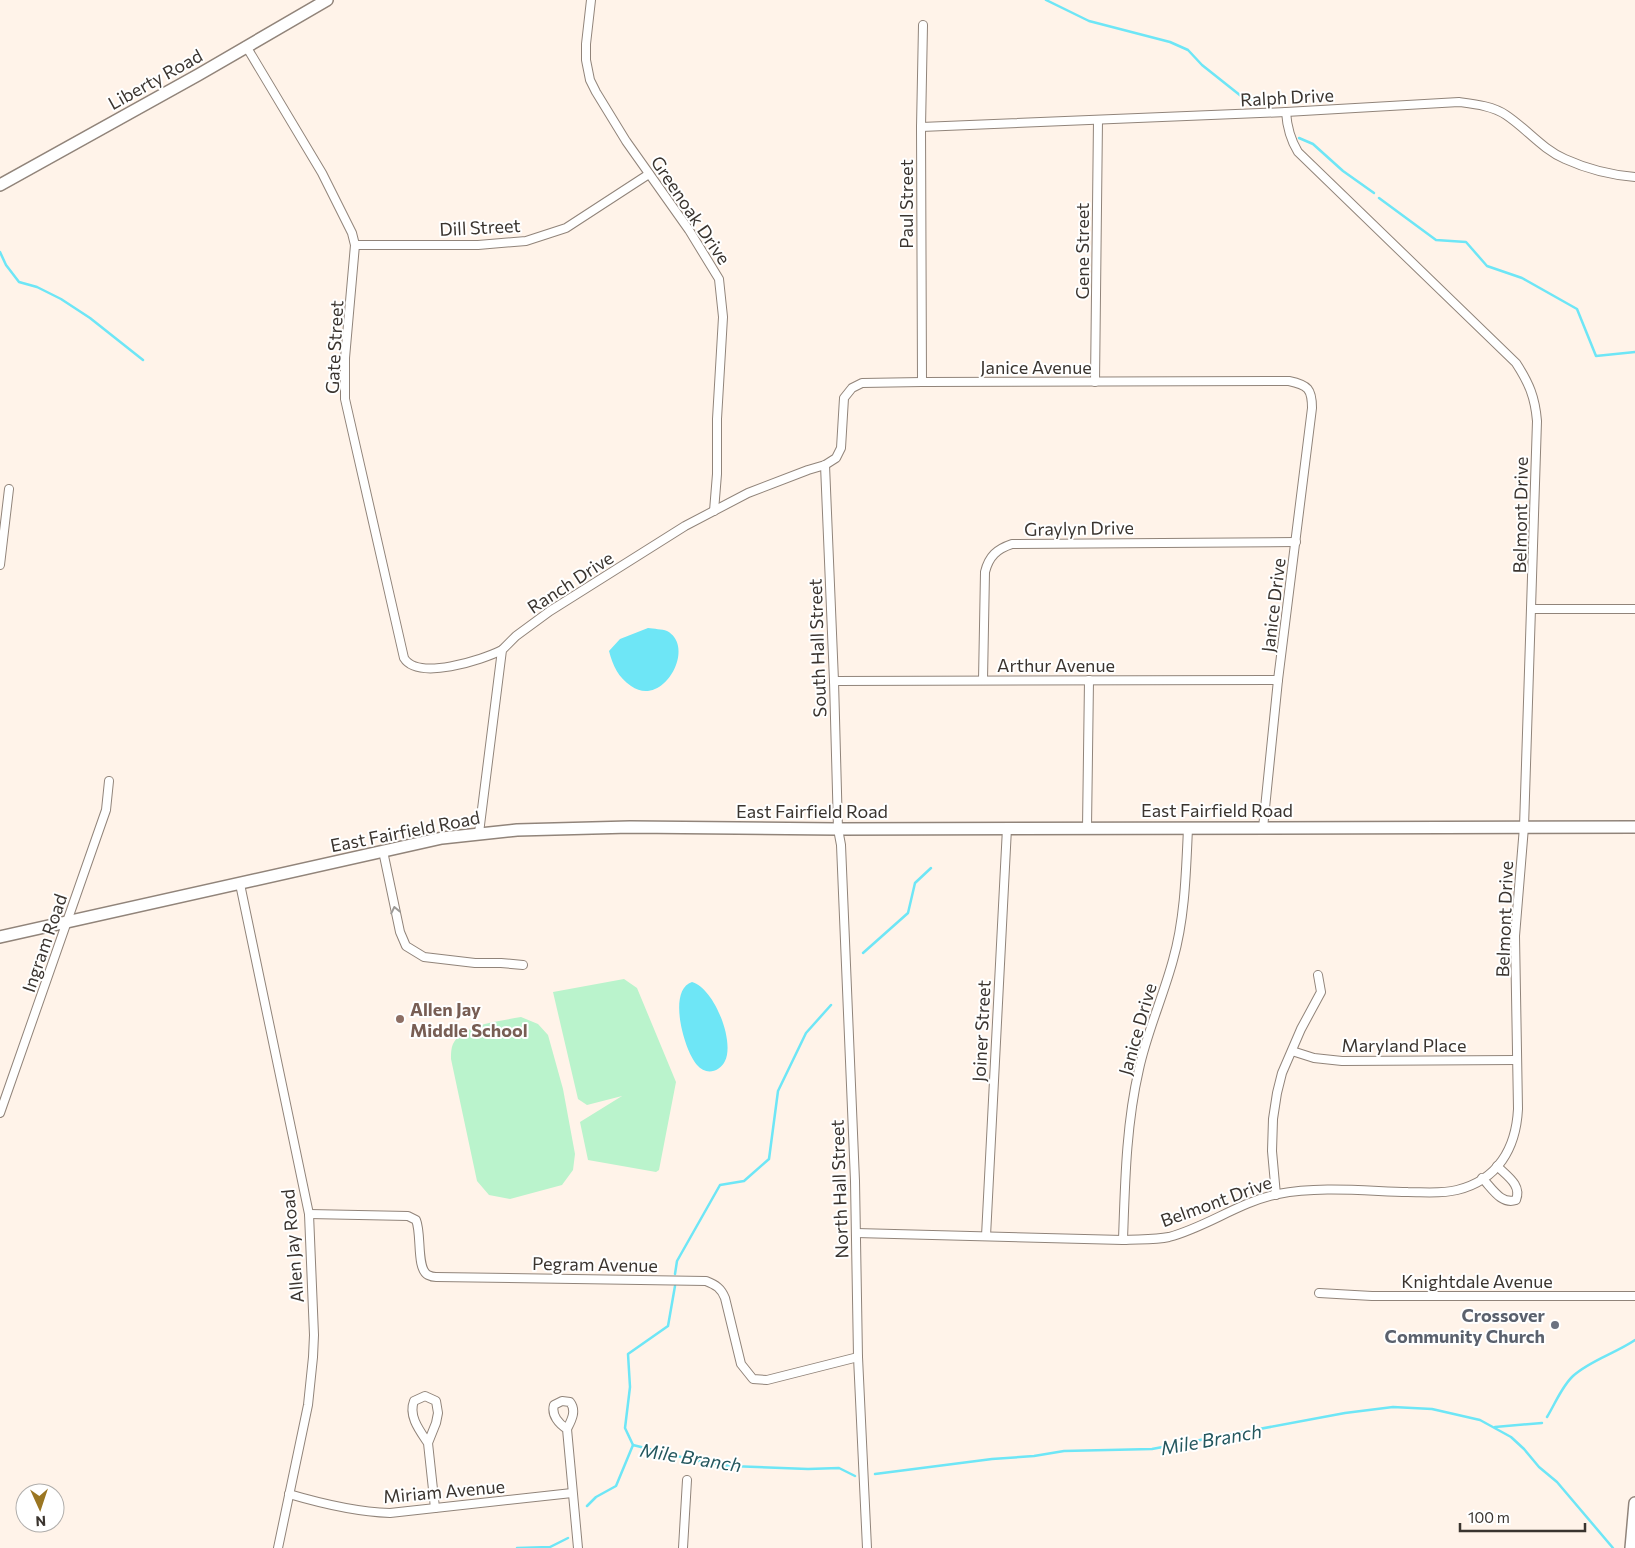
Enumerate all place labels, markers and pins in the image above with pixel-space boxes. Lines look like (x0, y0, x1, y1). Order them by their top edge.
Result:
place label: Allen Jay Middle School (410, 998, 528, 1041)
marker: Allen Jay Middle School (394, 1013, 406, 1025)
place label: Crossover Community Church (1385, 1304, 1546, 1347)
marker: Crossover Community Church (1549, 1319, 1561, 1331)

